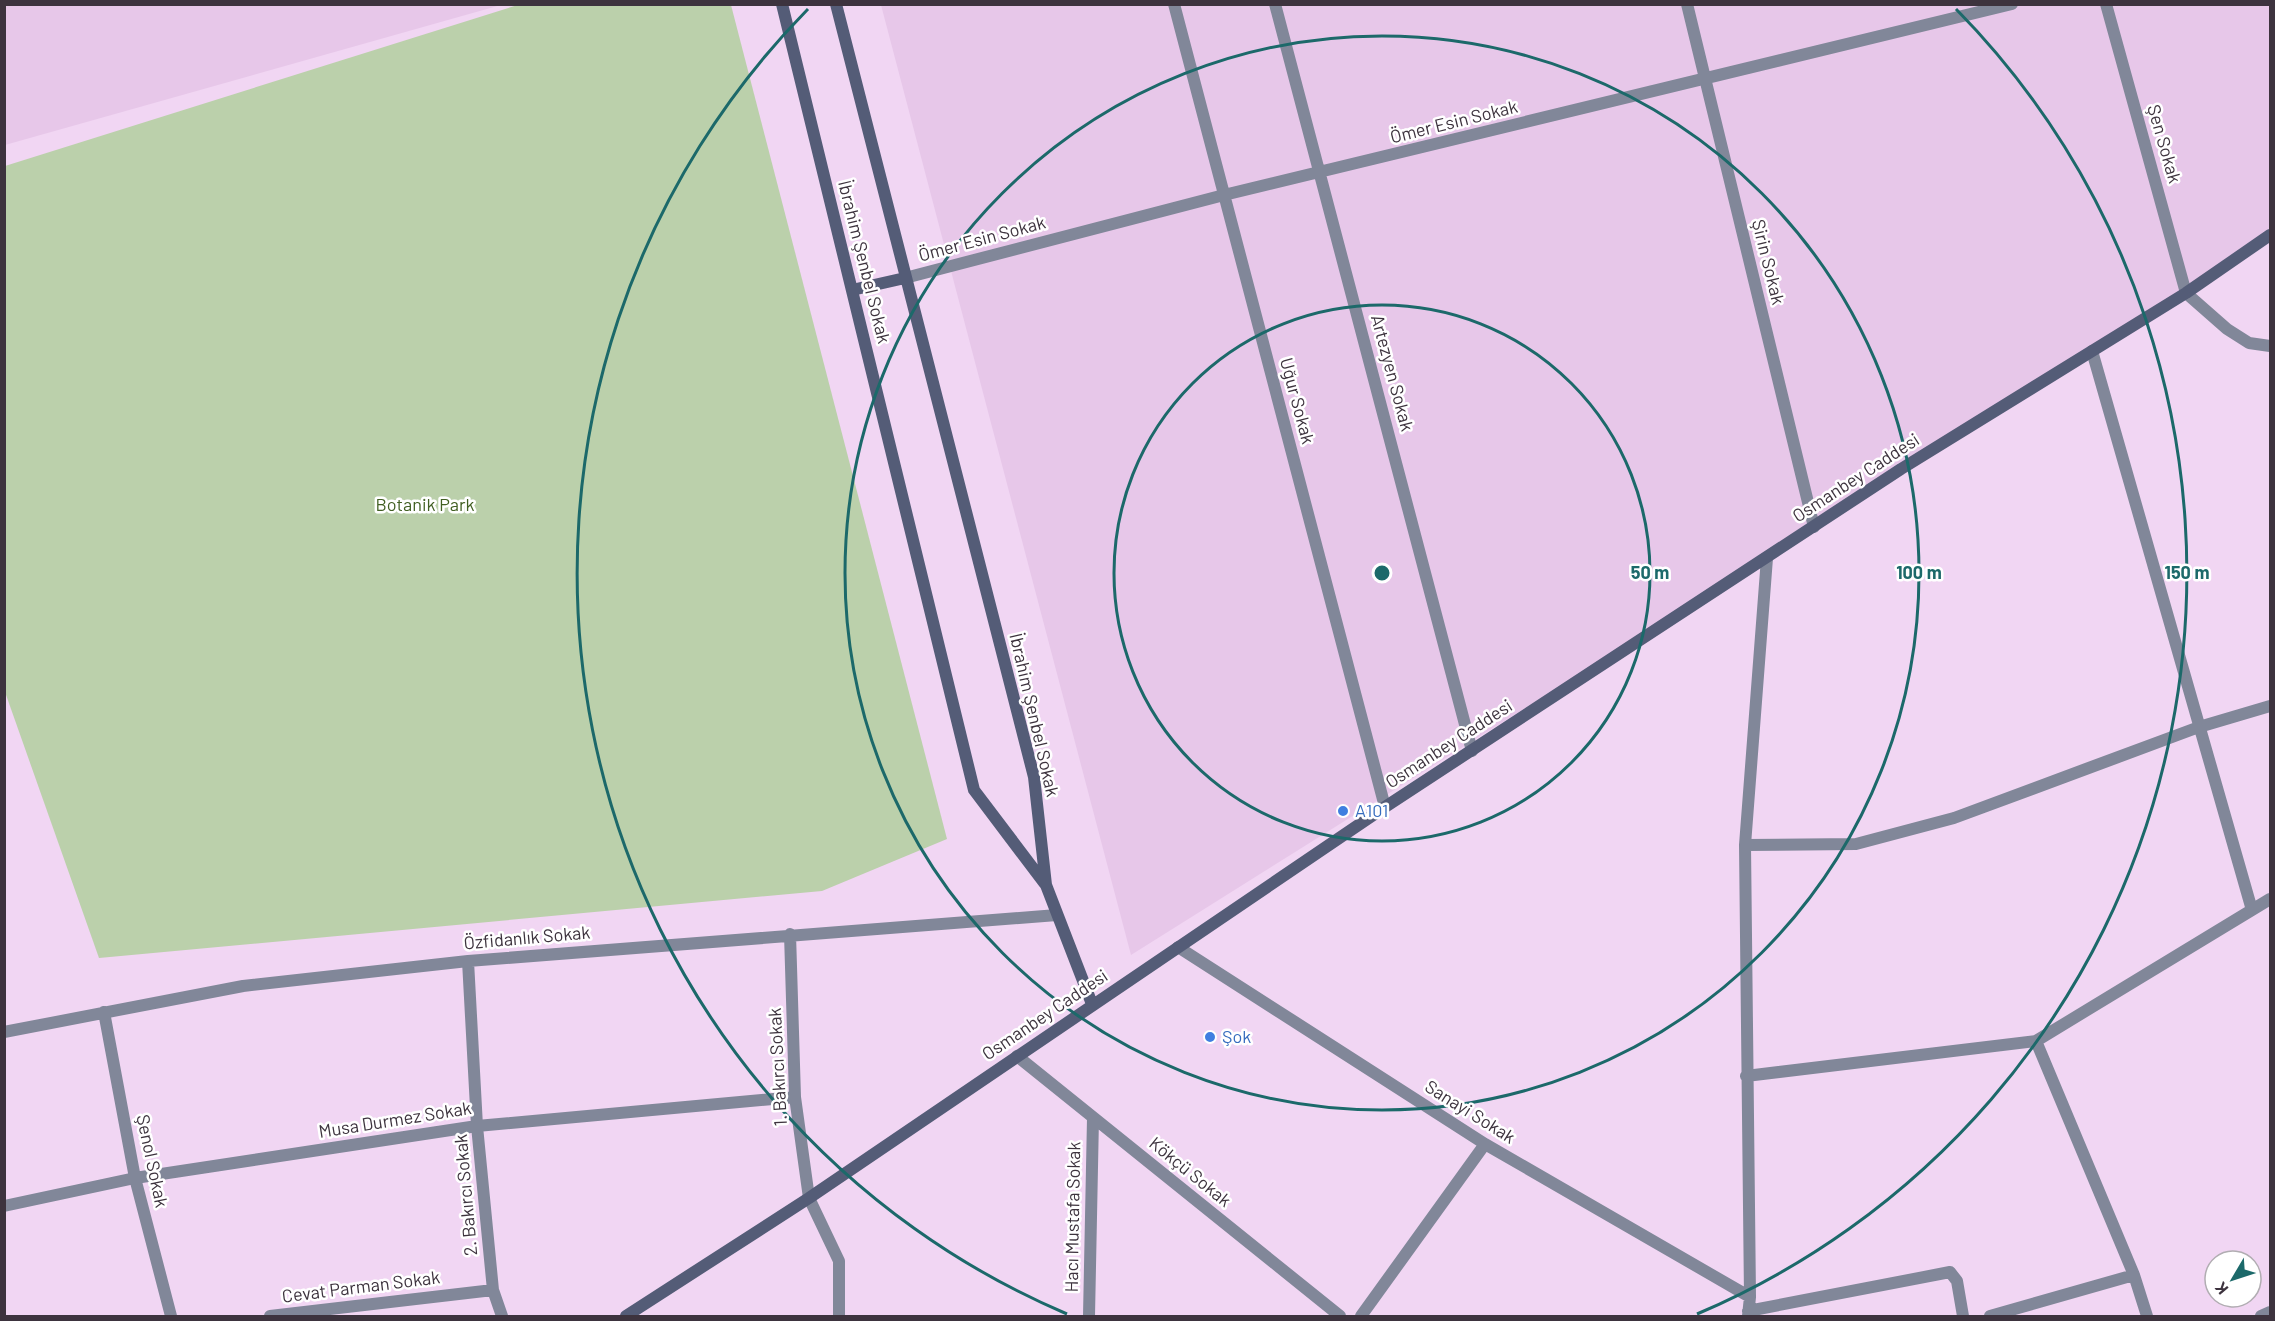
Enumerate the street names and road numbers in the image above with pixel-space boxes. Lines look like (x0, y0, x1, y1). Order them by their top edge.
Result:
street label: Ömer Esin Sokak (1388, 95, 1520, 147)
street label: Şen Sokak (2143, 102, 2187, 186)
street label: İbrahim Şenbel Sokak (834, 178, 896, 346)
street label: Ömer Esin Sokak (916, 211, 1048, 266)
street label: Şirin Sokak (1748, 217, 1790, 307)
street label: Artezyen Sokak (1367, 312, 1419, 433)
street label: Uğur Sokak (1276, 355, 1320, 446)
street label: Osmanbey Caddesi (1788, 428, 1923, 526)
street label: İbrahim Şenbel Sokak (1005, 631, 1064, 799)
street label: Osmanbey Caddesi (1381, 694, 1516, 792)
street label: Özfidanlık Sokak (463, 921, 591, 953)
street label: Osmanbey Caddesi (977, 964, 1111, 1064)
street label: 1. Bakırcı Sokak (763, 1007, 791, 1127)
street label: Sanayi Sokak (1421, 1075, 1520, 1148)
street label: Musa Durmez Sokak (317, 1096, 473, 1142)
street label: Şenol Sokak (132, 1112, 174, 1209)
street label: Kökçü Sokak (1145, 1131, 1236, 1211)
street label: 2. Bakırcı Sokak (449, 1133, 481, 1257)
street label: Hacı Mustafa Sokak (1060, 1141, 1084, 1293)
street label: Cevat Parman Sokak (281, 1265, 441, 1307)

